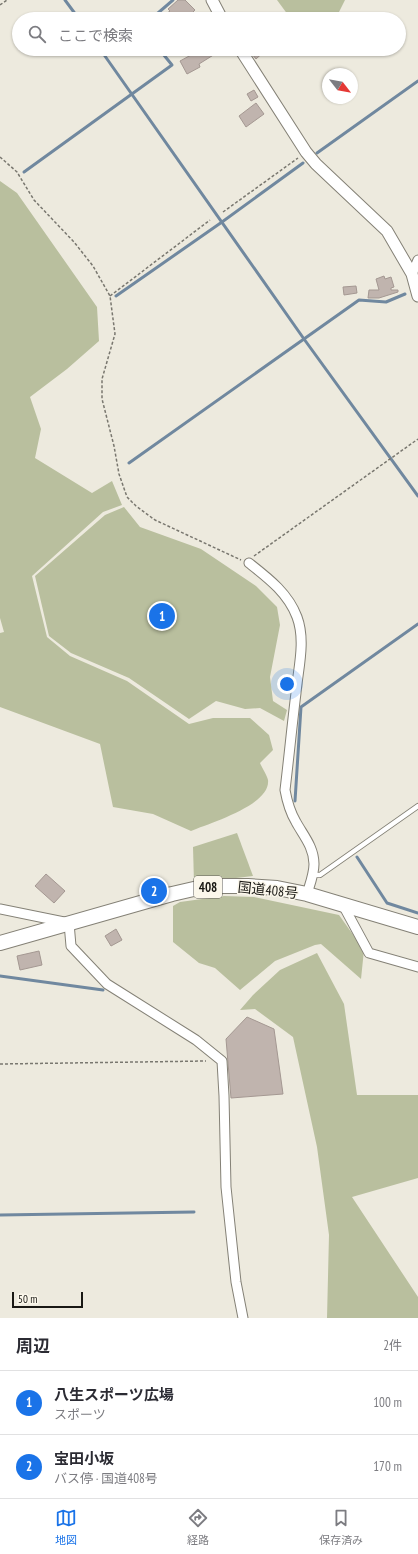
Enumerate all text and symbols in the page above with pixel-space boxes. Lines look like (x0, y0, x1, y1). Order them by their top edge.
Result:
search box (12, 12, 406, 56)
icon: search (26, 23, 48, 45)
text: ここで検索 (58, 26, 133, 45)
north arrow (322, 68, 358, 104)
pin: 1 (149, 601, 175, 631)
your location (277, 674, 297, 694)
pin: 2 (141, 876, 167, 906)
road number: 408 (194, 876, 222, 898)
street label: 国道408号 (237, 878, 299, 902)
scale bar (12, 1290, 83, 1309)
text: 50 m (18, 1292, 37, 1306)
text: 周辺 (16, 1335, 50, 1357)
text: 2件 (383, 1337, 402, 1354)
text: 八生スポーツ広場 (54, 1385, 174, 1404)
text: 1 (26, 1394, 32, 1411)
text: 100 m (373, 1394, 402, 1411)
text: スポーツ (54, 1406, 106, 1423)
text: 宝田小坂 (54, 1449, 114, 1468)
text: 2 (26, 1458, 32, 1475)
text: 170 m (373, 1458, 402, 1475)
text: バス停 · 国道408号 (54, 1470, 158, 1487)
tab: 地図 (55, 1507, 77, 1547)
tab: 経路 (187, 1507, 209, 1547)
tab: 保存済み (319, 1507, 363, 1547)

